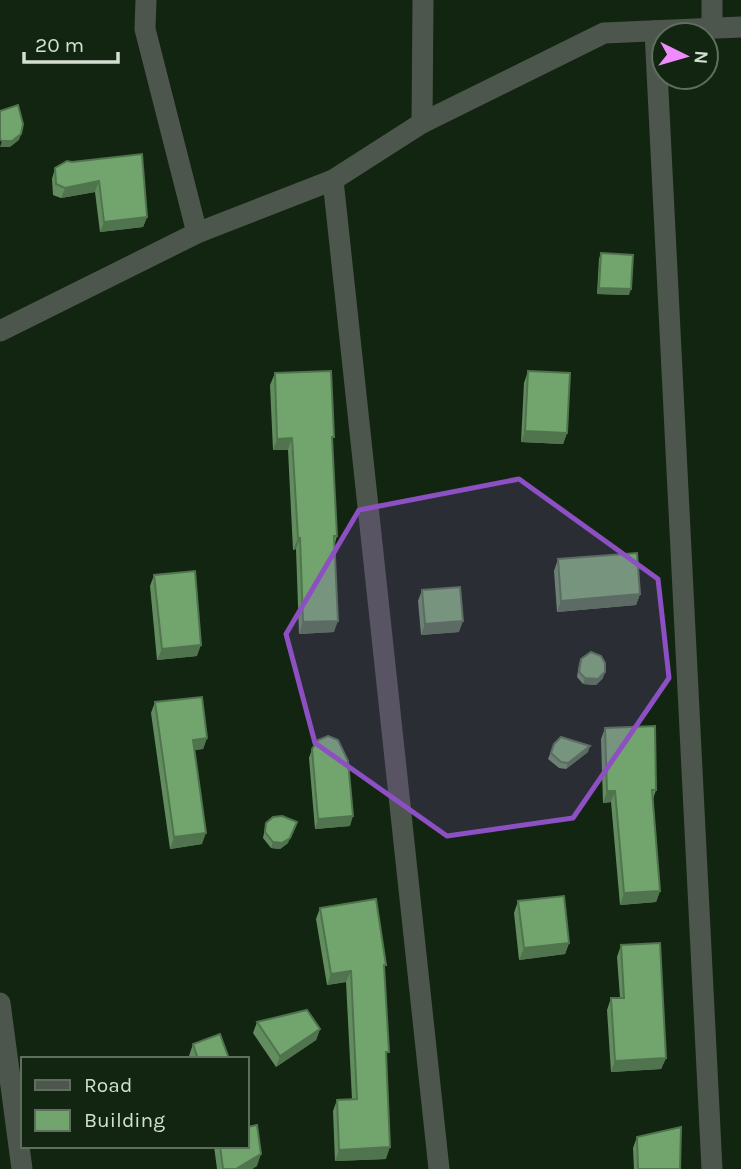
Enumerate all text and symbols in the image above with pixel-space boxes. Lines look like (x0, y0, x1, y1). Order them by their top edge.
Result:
scale bar (24, 21, 119, 65)
north arrow (650, 21, 720, 91)
text: 20 m (35, 33, 84, 57)
text: N (689, 50, 712, 65)
legend (21, 1057, 248, 1148)
text: Road (84, 1073, 132, 1097)
text: Building (84, 1108, 165, 1132)

